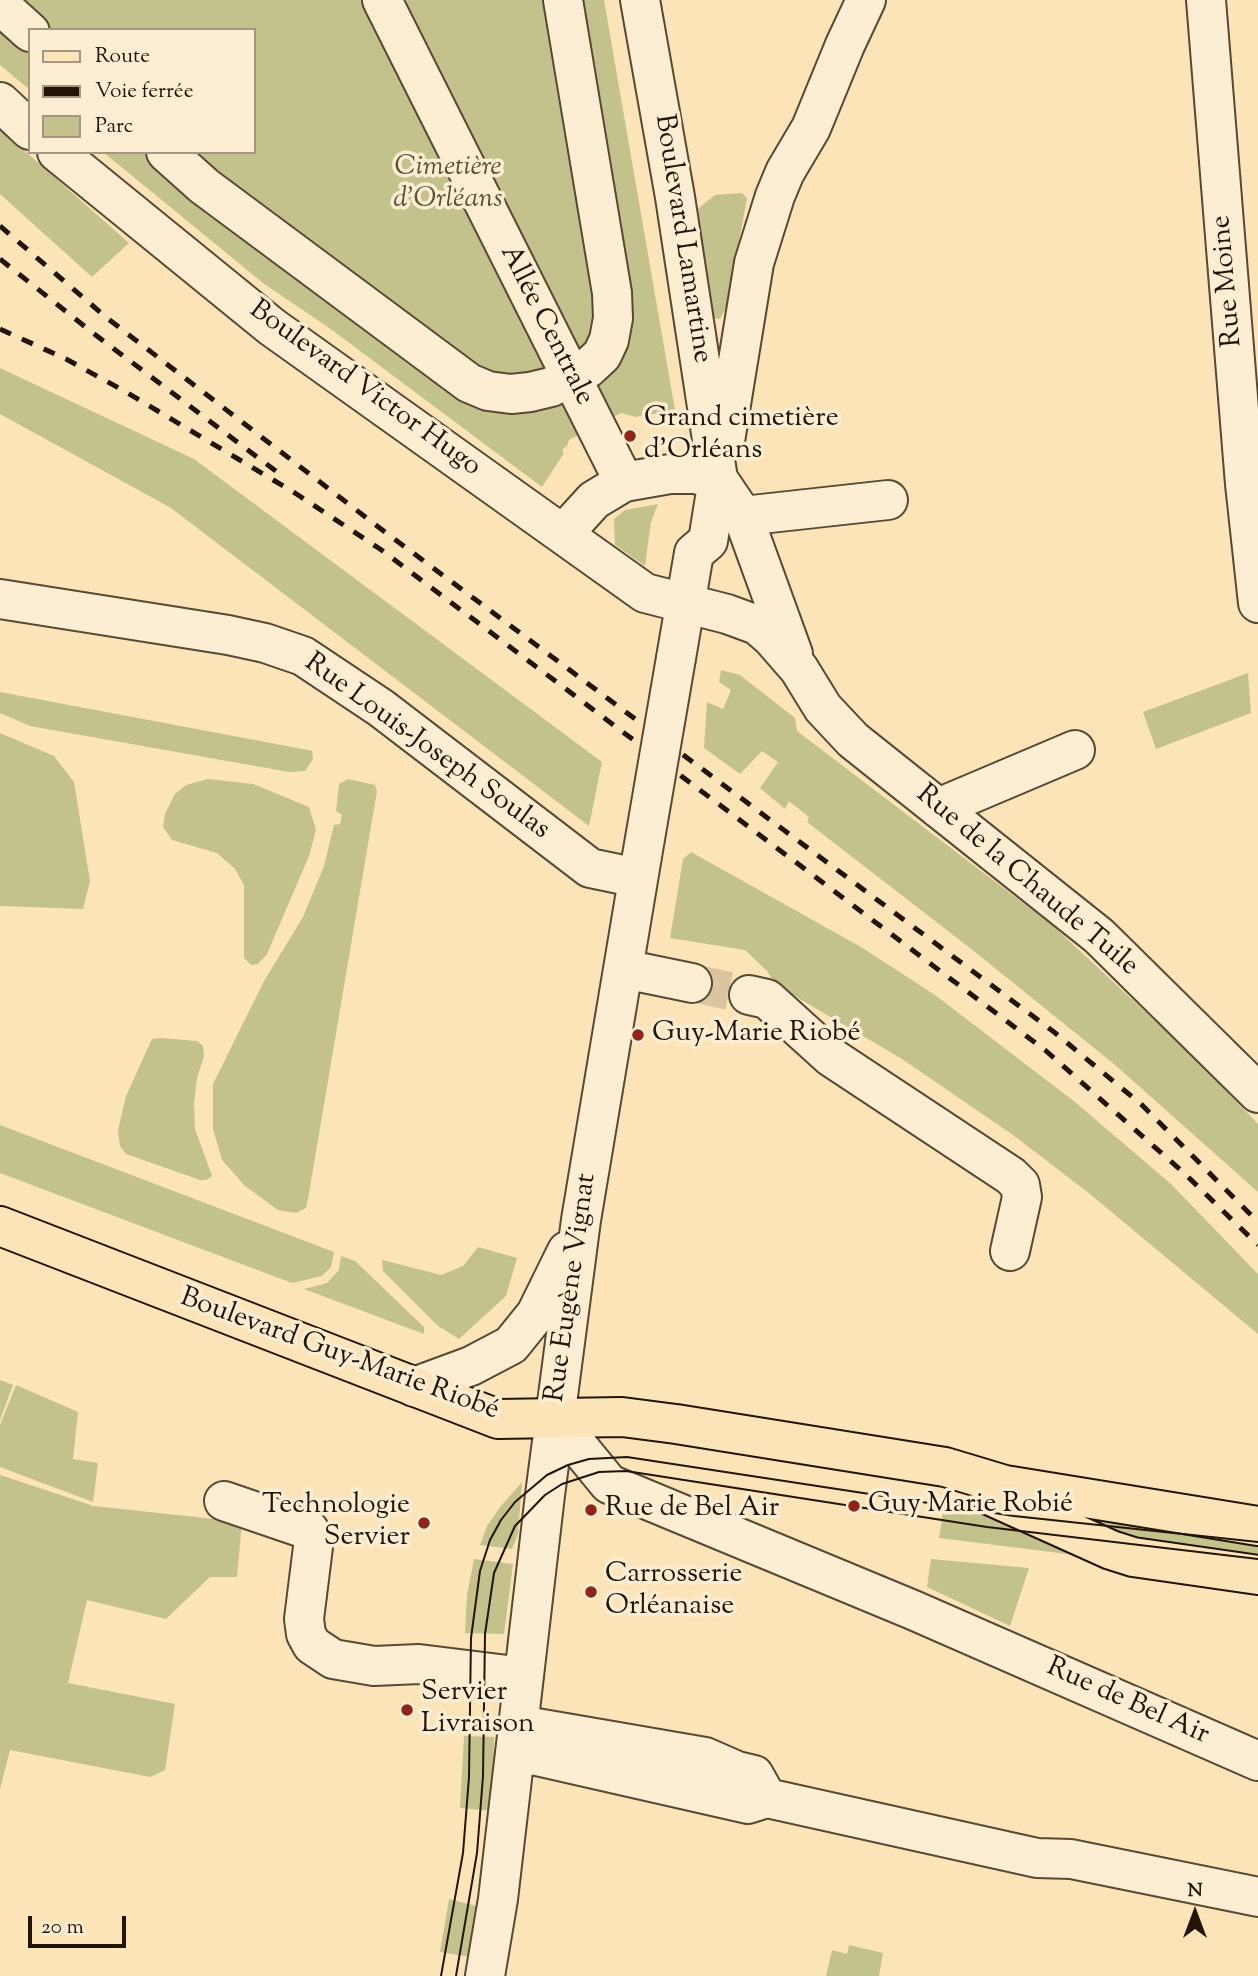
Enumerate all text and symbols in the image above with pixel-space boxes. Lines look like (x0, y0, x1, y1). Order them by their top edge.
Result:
legend (28, 28, 256, 154)
text: Route (95, 42, 150, 72)
text: Voie ferrée (95, 77, 193, 107)
text: Parc (95, 112, 133, 142)
street label: Boulevard Lamartine (645, 112, 717, 366)
park label: Cimetière d'Orléans (393, 152, 503, 218)
street label: Rue Moine (1206, 214, 1252, 348)
street label: Allée Centrale (490, 240, 600, 412)
street label: Boulevard Victor Hugo (241, 295, 487, 485)
place label: Grand cimetière d'Orléans (644, 403, 839, 469)
marker: Grand cimetière d'Orléans (622, 428, 638, 444)
street label: Rue Louis-Joseph Soulas (297, 648, 555, 848)
street label: Rue de la Chaude Tuile (908, 779, 1144, 985)
place label: Guy-Marie Riobé (652, 1018, 860, 1052)
marker: Guy-Marie Riobé (630, 1027, 646, 1043)
street label: Rue Eugène Vignat (540, 1172, 606, 1404)
street label: Boulevard Guy-Marie Riobé (175, 1283, 503, 1429)
place label: Guy Marie Robié (868, 1489, 1073, 1523)
place label: Technologie Servier (262, 1490, 410, 1556)
place label: Rue de Bel Air (605, 1493, 779, 1527)
marker: Guy Marie Robié (846, 1498, 862, 1514)
marker: Rue de Bel Air (583, 1502, 599, 1518)
marker: Technologie Servier (416, 1515, 432, 1531)
place label: Carrosserie Orléanaise (605, 1559, 742, 1625)
marker: Carrosserie Orléanaise (583, 1584, 599, 1600)
street label: Rue de Bel Air (1041, 1652, 1213, 1754)
place label: Servier Livraison (421, 1677, 535, 1743)
marker: Servier Livraison (399, 1702, 415, 1718)
north arrow (1160, 1878, 1230, 1948)
text: N (1187, 1878, 1203, 1905)
scale bar (32, 1902, 130, 1946)
text: 20 m (41, 1913, 84, 1943)

